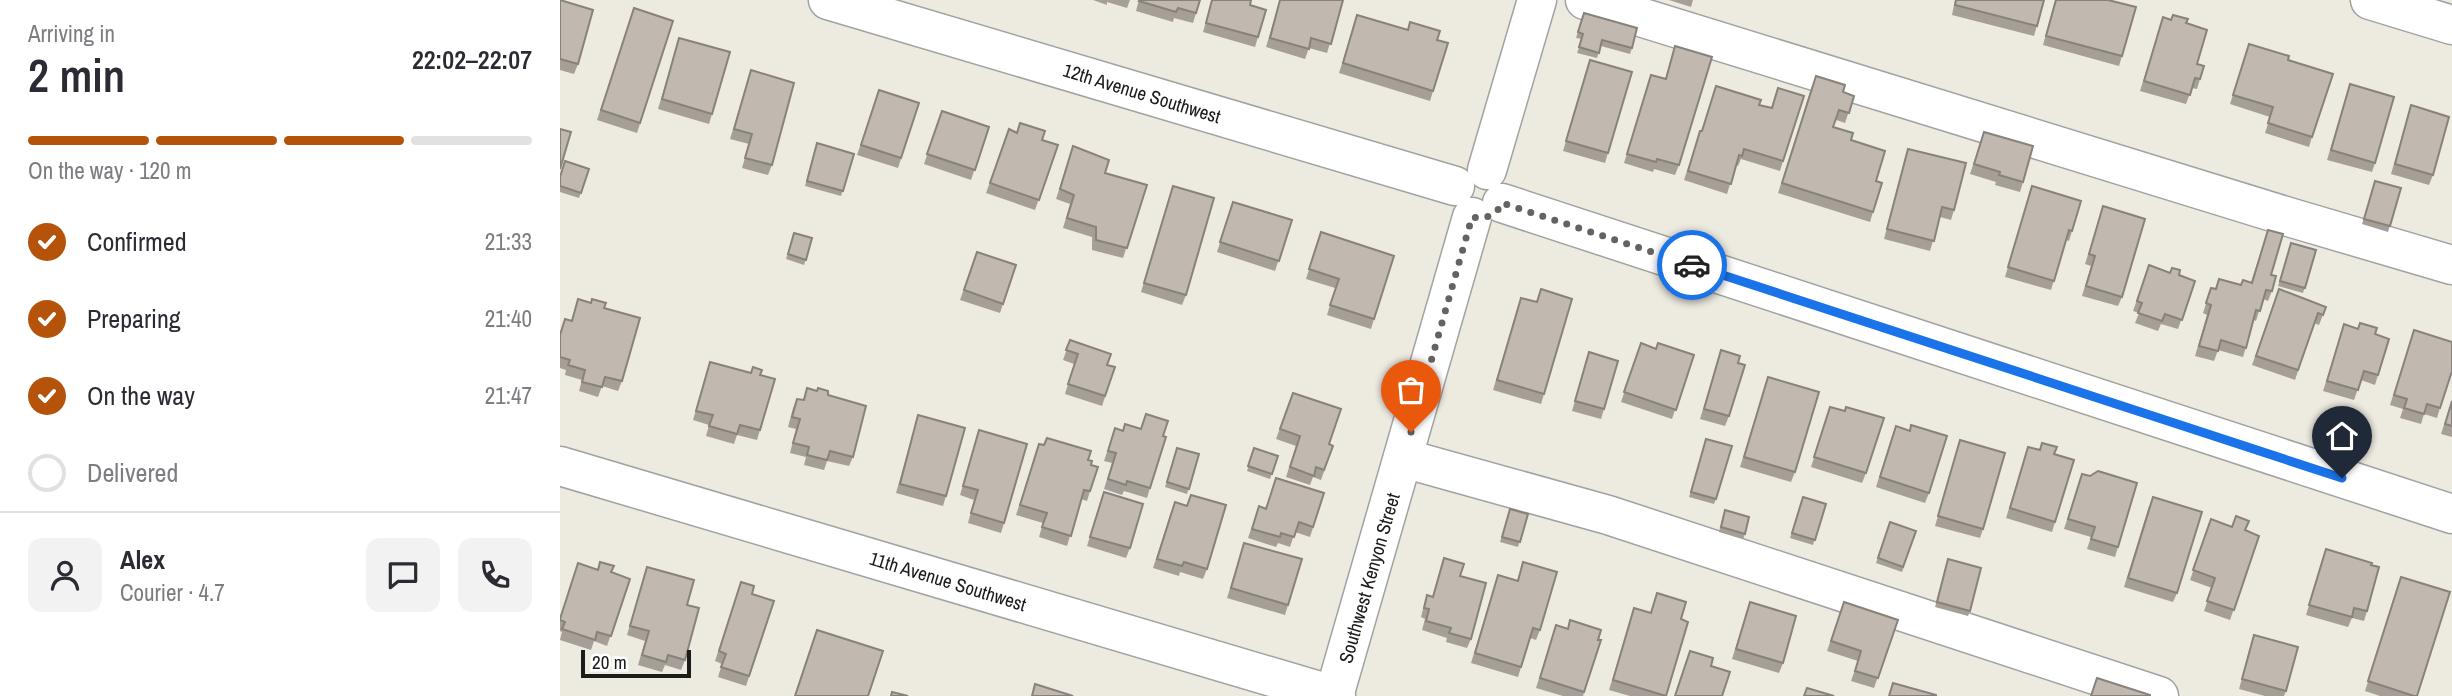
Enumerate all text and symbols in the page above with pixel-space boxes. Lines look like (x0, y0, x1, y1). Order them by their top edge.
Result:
text: Arriving in (28, 18, 115, 49)
text: 22:02–22:07 (412, 42, 532, 77)
text: 2 min (28, 44, 125, 106)
street label: 12th Avenue Southwest (1060, 57, 1225, 130)
text: On the way · 120 m (28, 155, 192, 186)
icon: check (28, 223, 66, 261)
text: Confirmed (87, 224, 187, 259)
text: 21:33 (485, 226, 532, 257)
courier (1657, 230, 1727, 300)
icon: car (1673, 246, 1711, 284)
icon: check (28, 300, 66, 338)
text: Preparing (87, 301, 181, 336)
text: 21:40 (485, 303, 532, 334)
pin (1381, 360, 1441, 432)
icon: bag (1392, 371, 1430, 409)
icon: check (28, 377, 66, 415)
text: On the way (87, 378, 195, 413)
text: 21:47 (485, 380, 532, 411)
pin (2312, 406, 2372, 478)
icon: home (2323, 417, 2361, 455)
text: Delivered (87, 455, 178, 490)
street label: Southwest Kenyon Street (1332, 489, 1406, 666)
button: person (28, 538, 102, 612)
button: chat (366, 538, 440, 612)
button: phone (458, 538, 532, 612)
text: Alex (120, 542, 165, 577)
street label: 11th Avenue Southwest (867, 545, 1030, 617)
text: Courier · 4.7 (120, 577, 225, 608)
scale bar (581, 647, 691, 679)
text: 20 m (592, 649, 627, 675)

